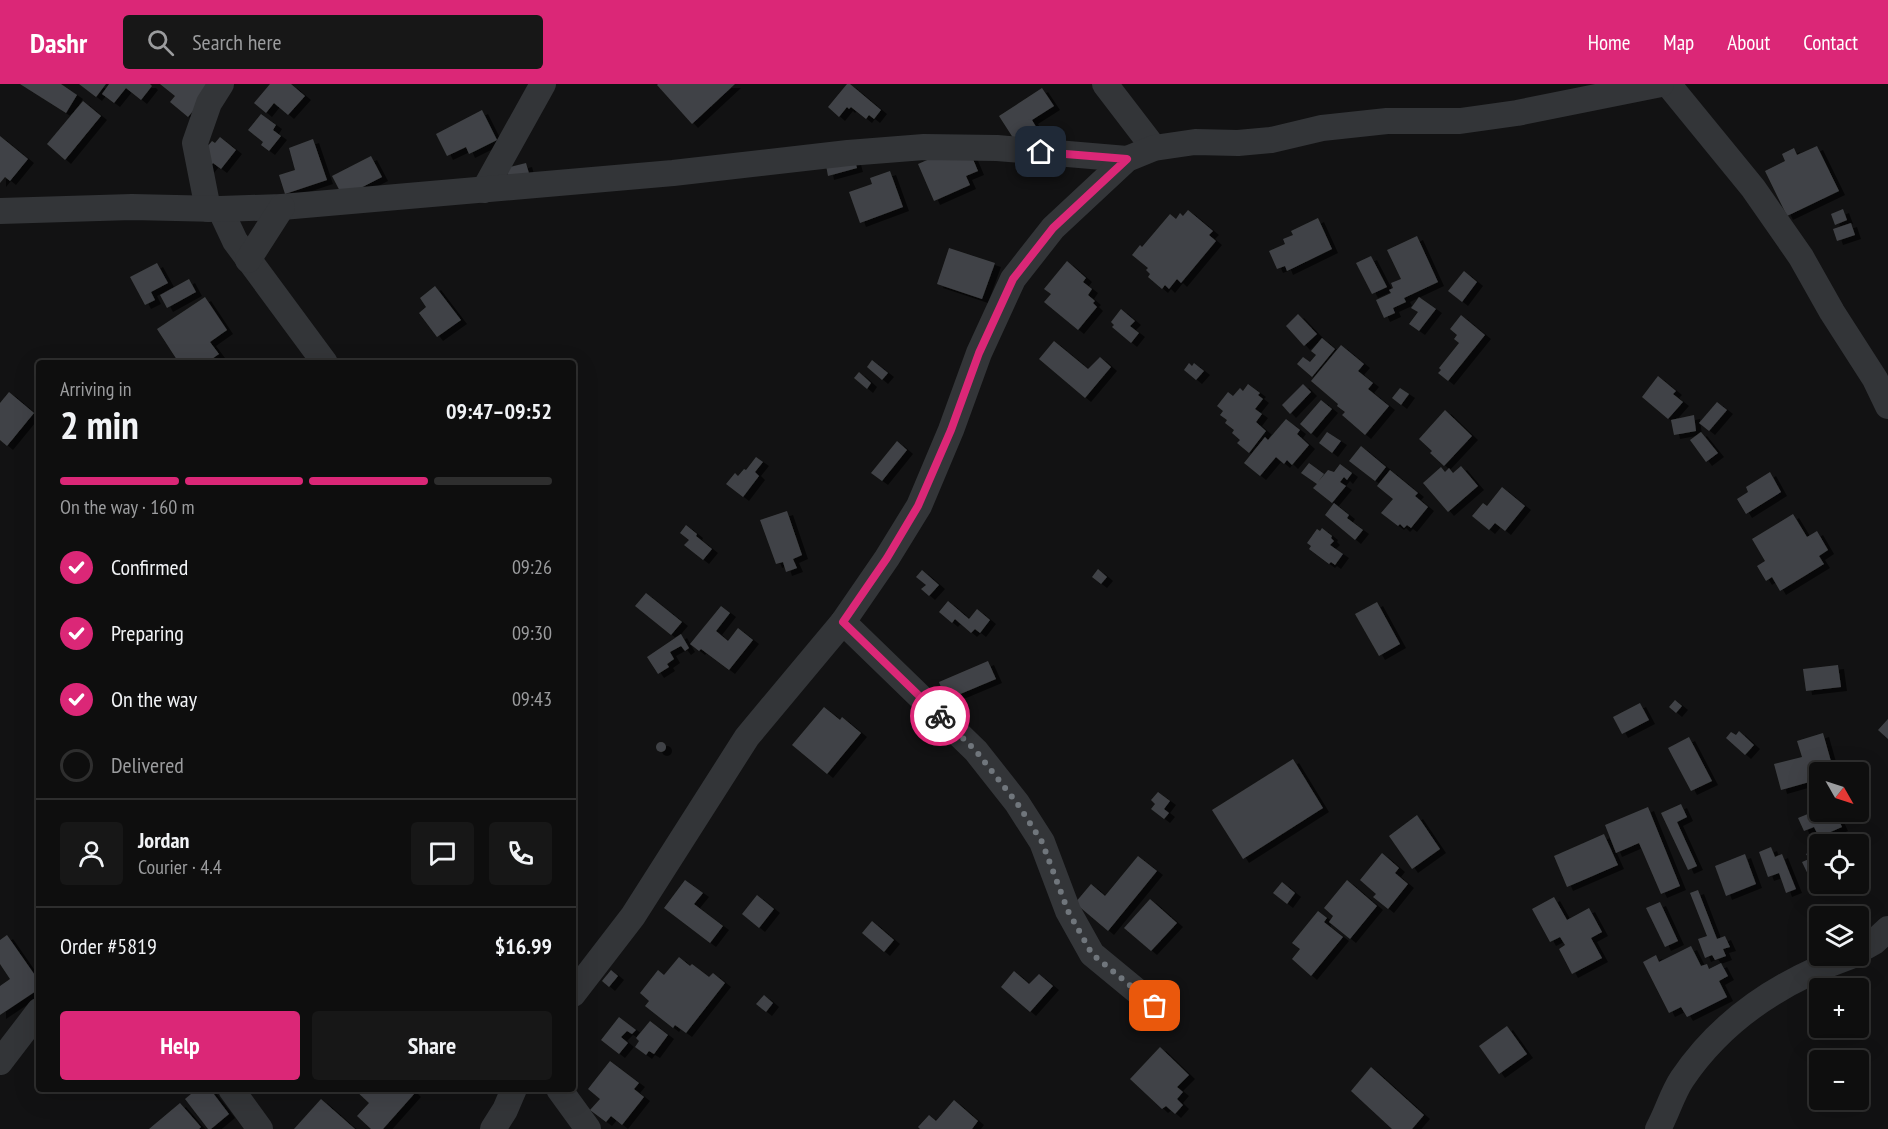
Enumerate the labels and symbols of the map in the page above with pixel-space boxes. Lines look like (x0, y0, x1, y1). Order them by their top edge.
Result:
pin (1015, 126, 1066, 177)
courier (910, 686, 970, 746)
north arrow (1809, 762, 1869, 822)
pin (1129, 980, 1180, 1031)

